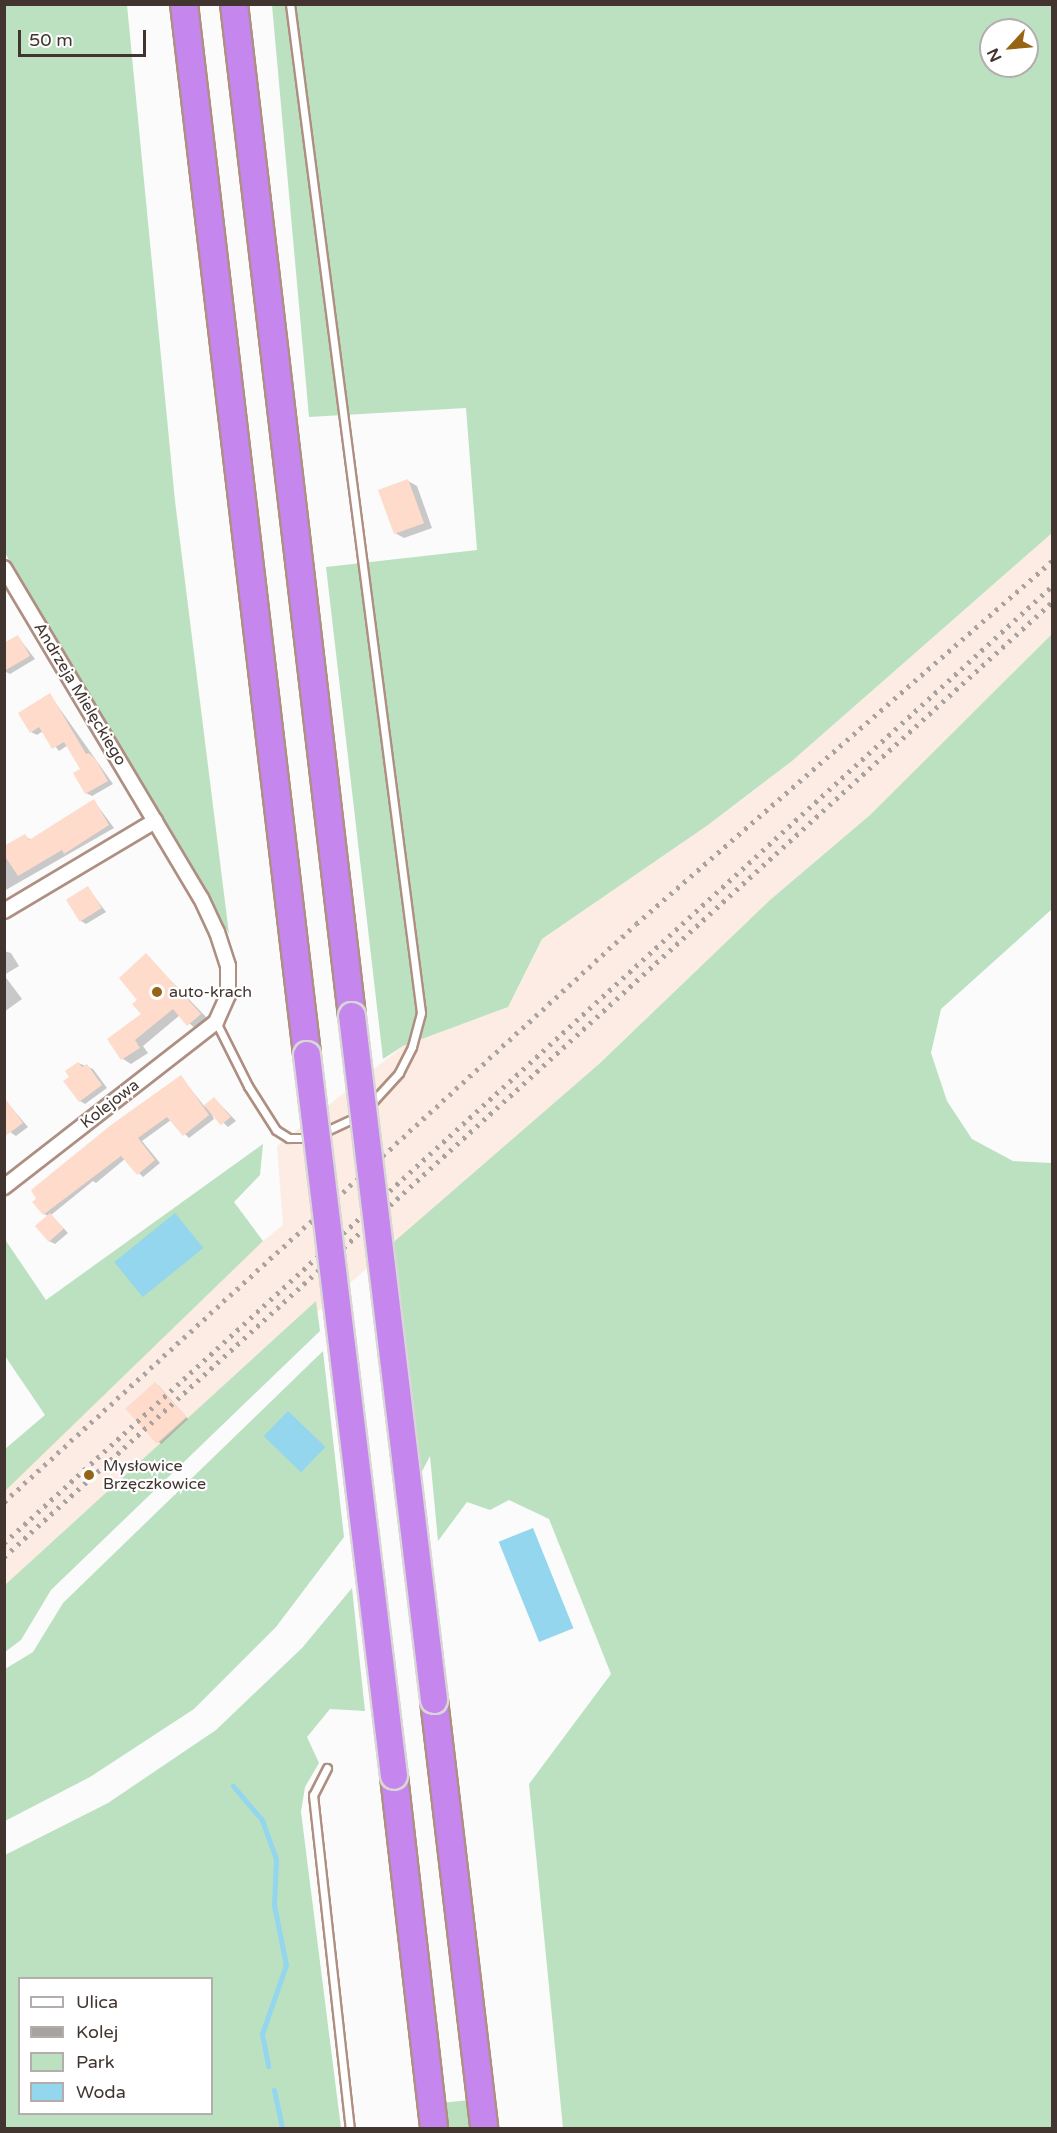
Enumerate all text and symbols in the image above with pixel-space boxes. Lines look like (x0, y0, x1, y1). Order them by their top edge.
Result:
scale bar (21, 18, 148, 56)
north arrow (979, 18, 1039, 78)
text: 50 m (29, 29, 73, 51)
text: N (983, 45, 1006, 65)
street label: Andrzeja Mielęckiego (30, 619, 130, 769)
place label: auto-krach (169, 982, 252, 1002)
marker: auto-krach (150, 985, 164, 999)
street label: Kolejowa (77, 1075, 143, 1133)
place label: Mysłowice Brzęczkowice (103, 1456, 206, 1494)
marker: Mysłowice Brzęczkowice (80, 1466, 98, 1484)
legend (18, 1977, 213, 2115)
text: Ulica (76, 1991, 118, 2013)
text: Kolej (76, 2021, 118, 2043)
text: Park (76, 2051, 114, 2073)
text: Woda (76, 2081, 126, 2103)

